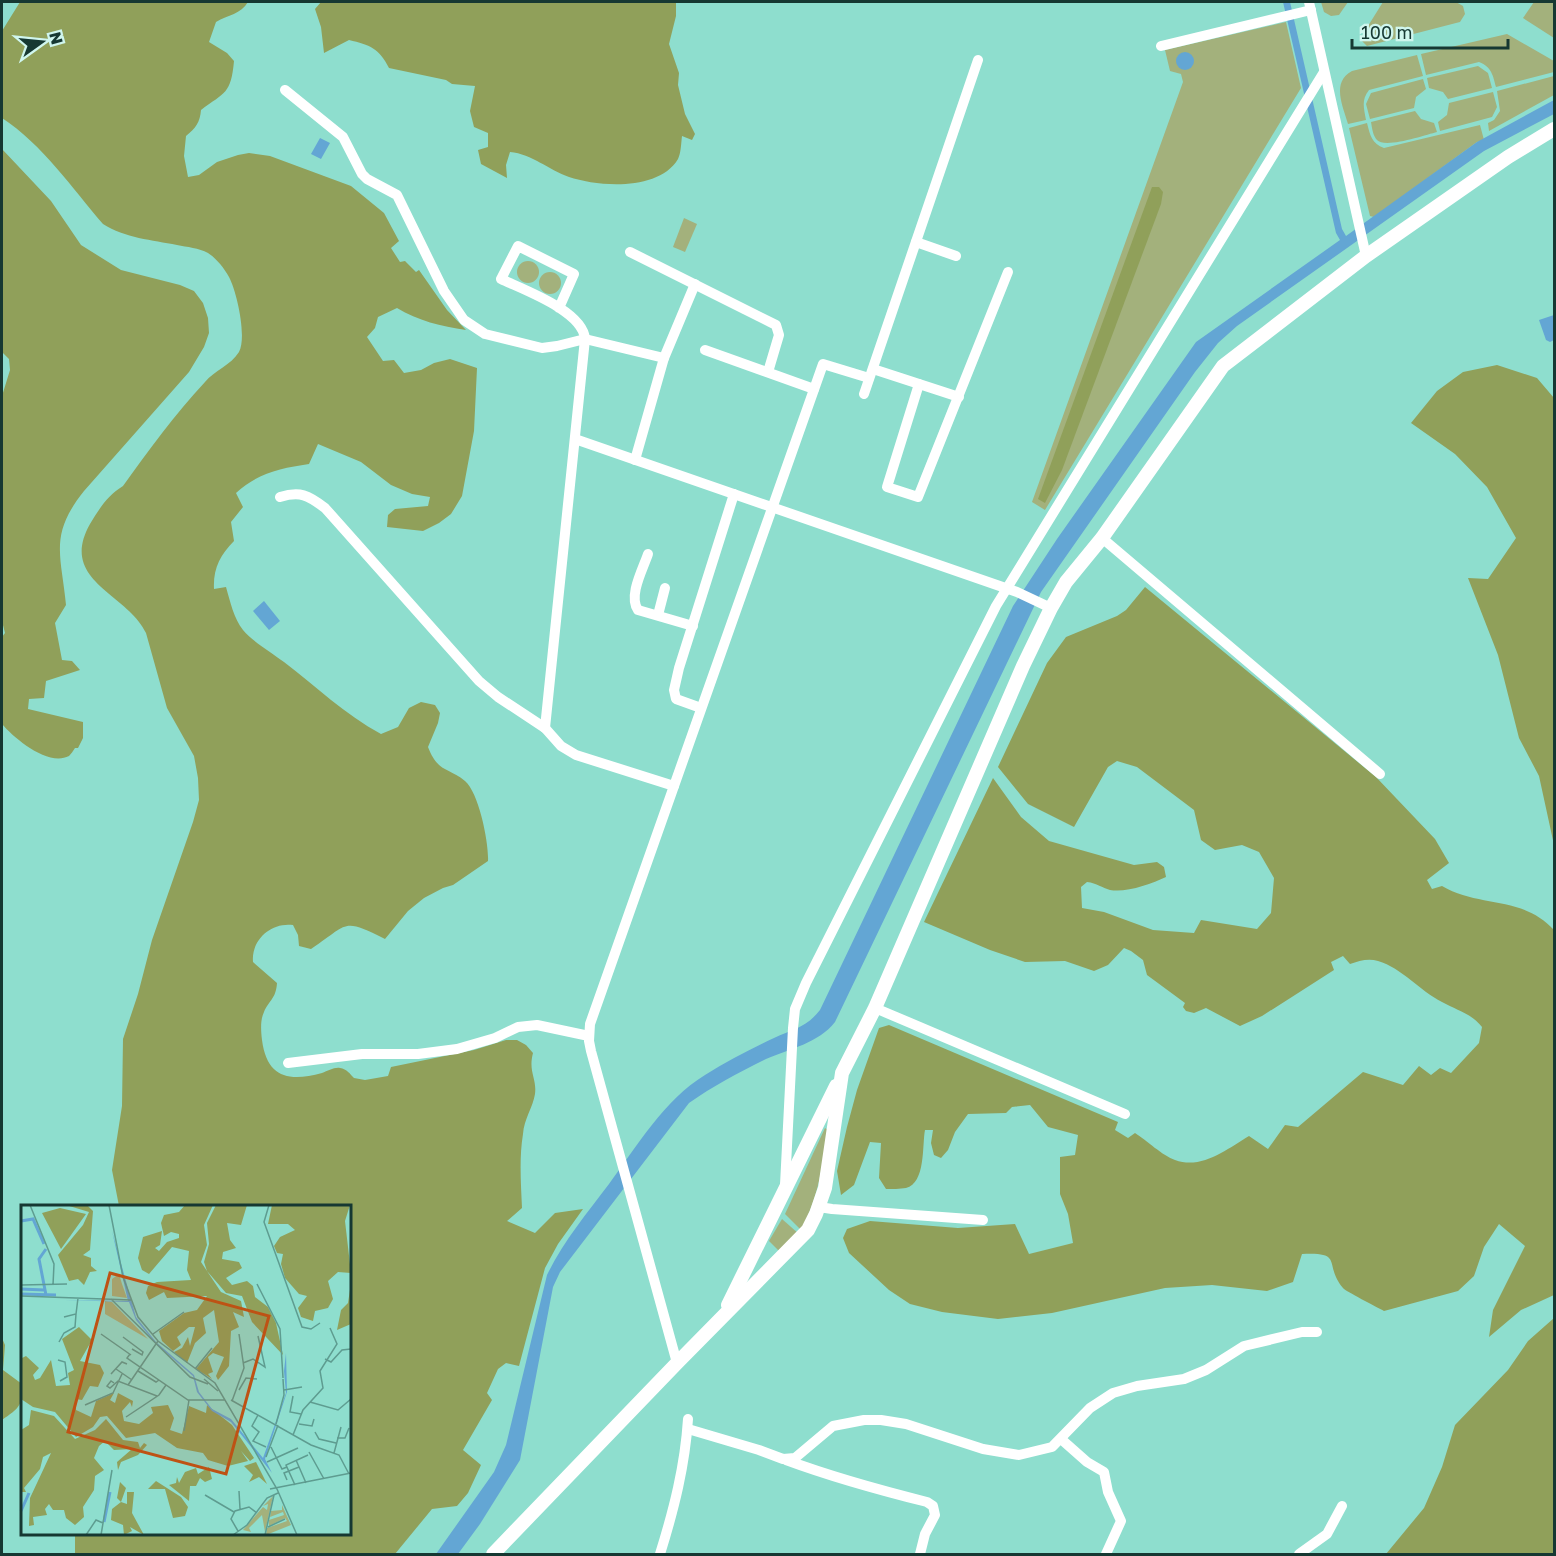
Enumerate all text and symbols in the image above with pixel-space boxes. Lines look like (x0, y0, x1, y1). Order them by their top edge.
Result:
north arrow (12, 12, 72, 72)
scale bar (1352, 12, 1508, 50)
text: 100 m (1361, 21, 1412, 43)
text: N (45, 30, 68, 47)
inset map (21, 1205, 351, 1535)

